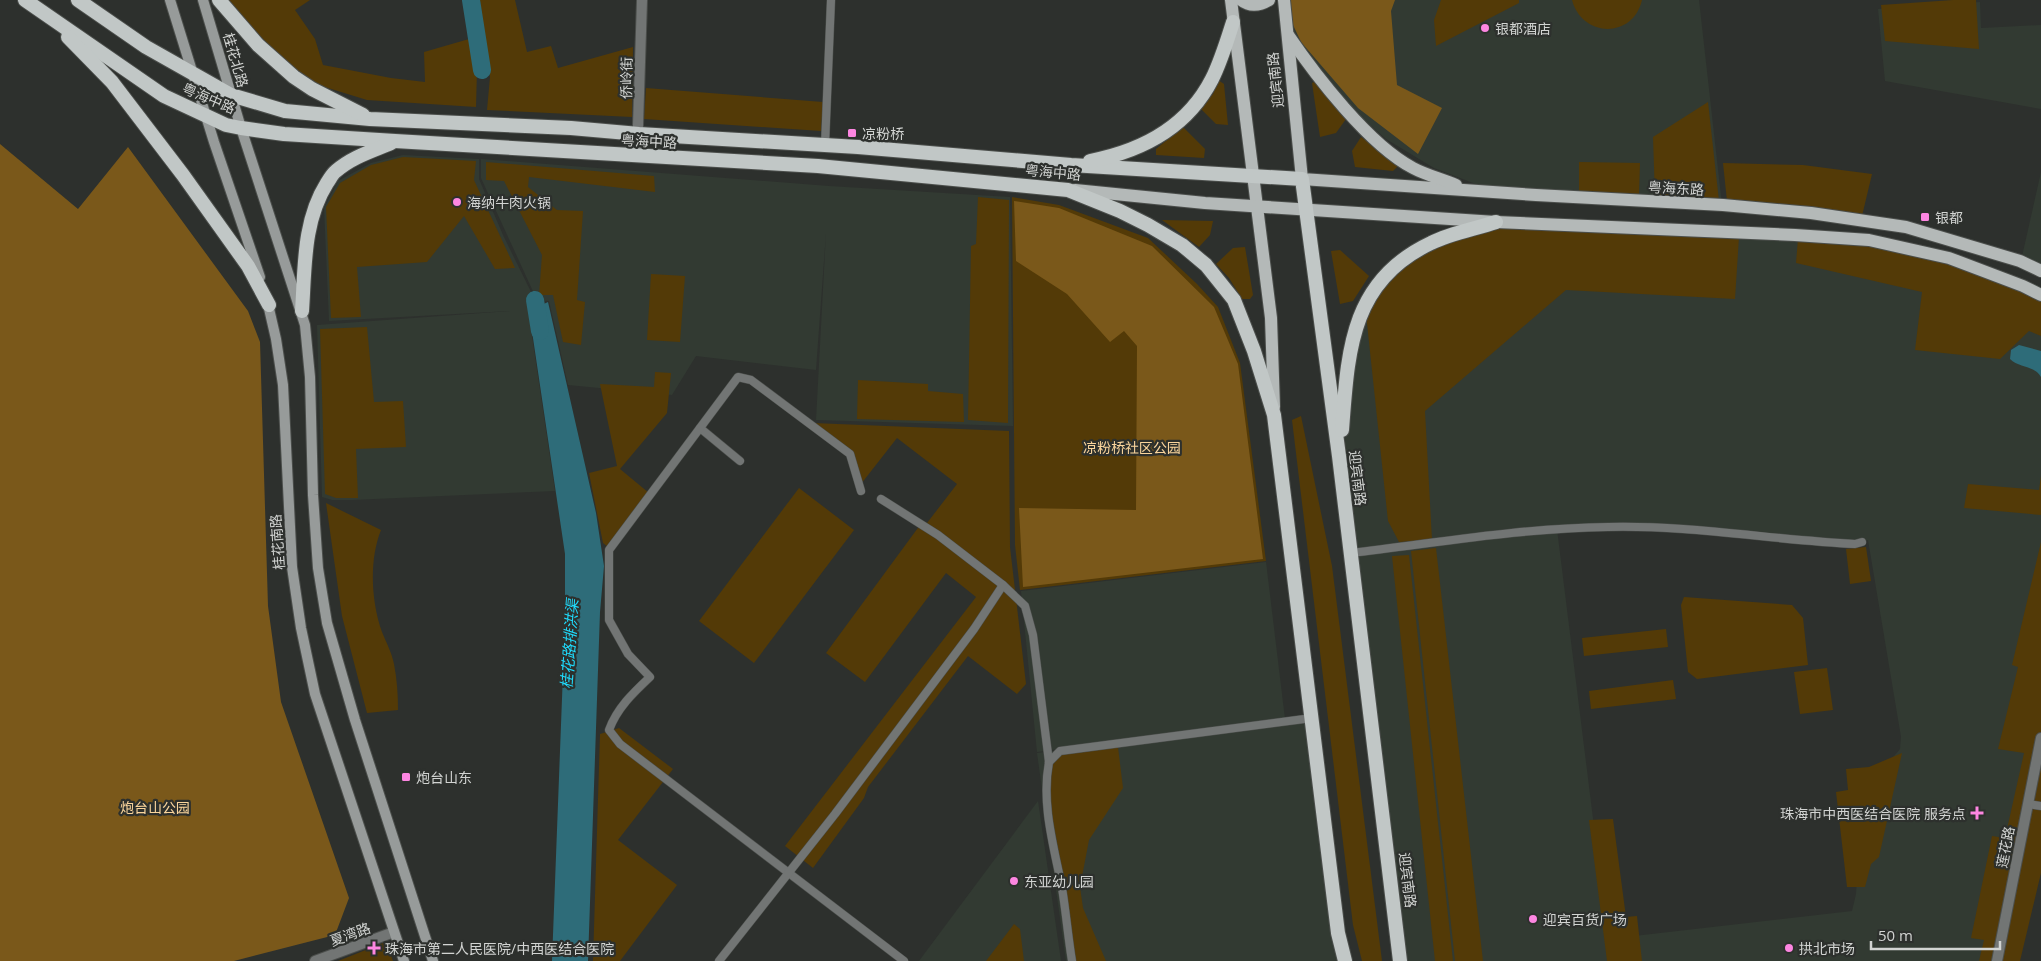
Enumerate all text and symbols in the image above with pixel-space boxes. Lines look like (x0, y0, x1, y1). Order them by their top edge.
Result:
place label: 银都酒店 (1495, 19, 1551, 38)
marker: 银都酒店 (1479, 22, 1491, 34)
street label: 桂花北路 (219, 30, 253, 90)
street label: 迎宾南路 (1263, 51, 1287, 109)
street label: 侨岭街 (616, 57, 636, 99)
street label: 粤海中路 (180, 78, 238, 118)
place label: 凉粉桥 (862, 124, 904, 143)
marker: 凉粉桥 (846, 127, 858, 139)
street label: 粤海中路 (621, 130, 677, 152)
street label: 粤海中路 (1024, 160, 1082, 184)
street label: 粤海东路 (1648, 177, 1704, 199)
place label: 海纳牛肉火锅 (467, 193, 551, 212)
marker: 海纳牛肉火锅 (451, 196, 463, 208)
place label: 银都 (1935, 208, 1963, 227)
marker: 银都 (1919, 211, 1931, 223)
park label: 凉粉桥社区公园 (1083, 438, 1181, 457)
street label: 迎宾南路 (1345, 449, 1371, 507)
street label: 桂花南路 (266, 513, 288, 571)
water label: 桂花路排洪渠 (556, 596, 582, 690)
place label: 炮台山东 (416, 768, 472, 787)
marker: 炮台山东 (400, 771, 412, 783)
park label: 炮台山公园 (120, 798, 190, 817)
place label: 珠海市中西医结合医院 服务点 (1780, 804, 1966, 823)
marker: 珠海市中西医结合医院 服务点 (1970, 806, 1984, 820)
street label: 莲花路 (1992, 825, 2018, 869)
street label: 迎宾南路 (1395, 851, 1421, 909)
place label: 东亚幼儿园 (1024, 872, 1094, 891)
marker: 东亚幼儿园 (1008, 875, 1020, 887)
place label: 迎宾百货广场 (1543, 910, 1627, 929)
marker: 迎宾百货广场 (1527, 913, 1539, 925)
street label: 夏湾路 (327, 918, 373, 950)
scale bar (1871, 918, 2000, 950)
text: 50 m (1878, 925, 1913, 945)
place label: 珠海市第二人民医院/中西医结合医院 (385, 939, 614, 958)
place label: 拱北市场 (1799, 939, 1855, 958)
marker: 珠海市第二人民医院/中西医结合医院 (367, 941, 381, 955)
marker: 拱北市场 (1783, 942, 1795, 954)

